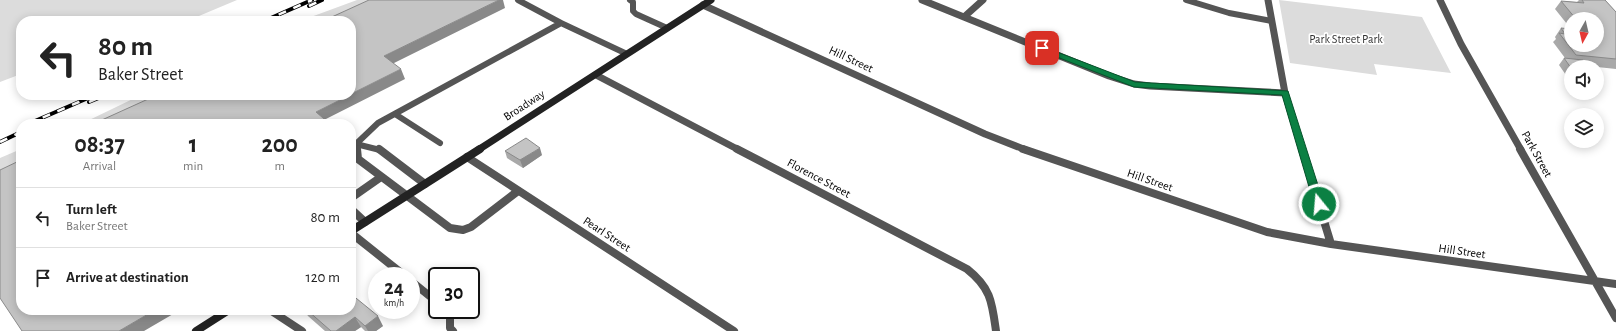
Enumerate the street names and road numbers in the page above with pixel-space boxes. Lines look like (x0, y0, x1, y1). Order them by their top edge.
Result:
street label: Hill Street (827, 44, 875, 74)
street label: Broadway (501, 87, 547, 123)
street label: Park Street (1519, 129, 1555, 179)
street label: Florence Street (785, 156, 853, 200)
street label: Hill Street (1126, 167, 1174, 193)
street label: Pearl Street (581, 214, 633, 254)
street label: Hill Street (1438, 242, 1486, 260)

